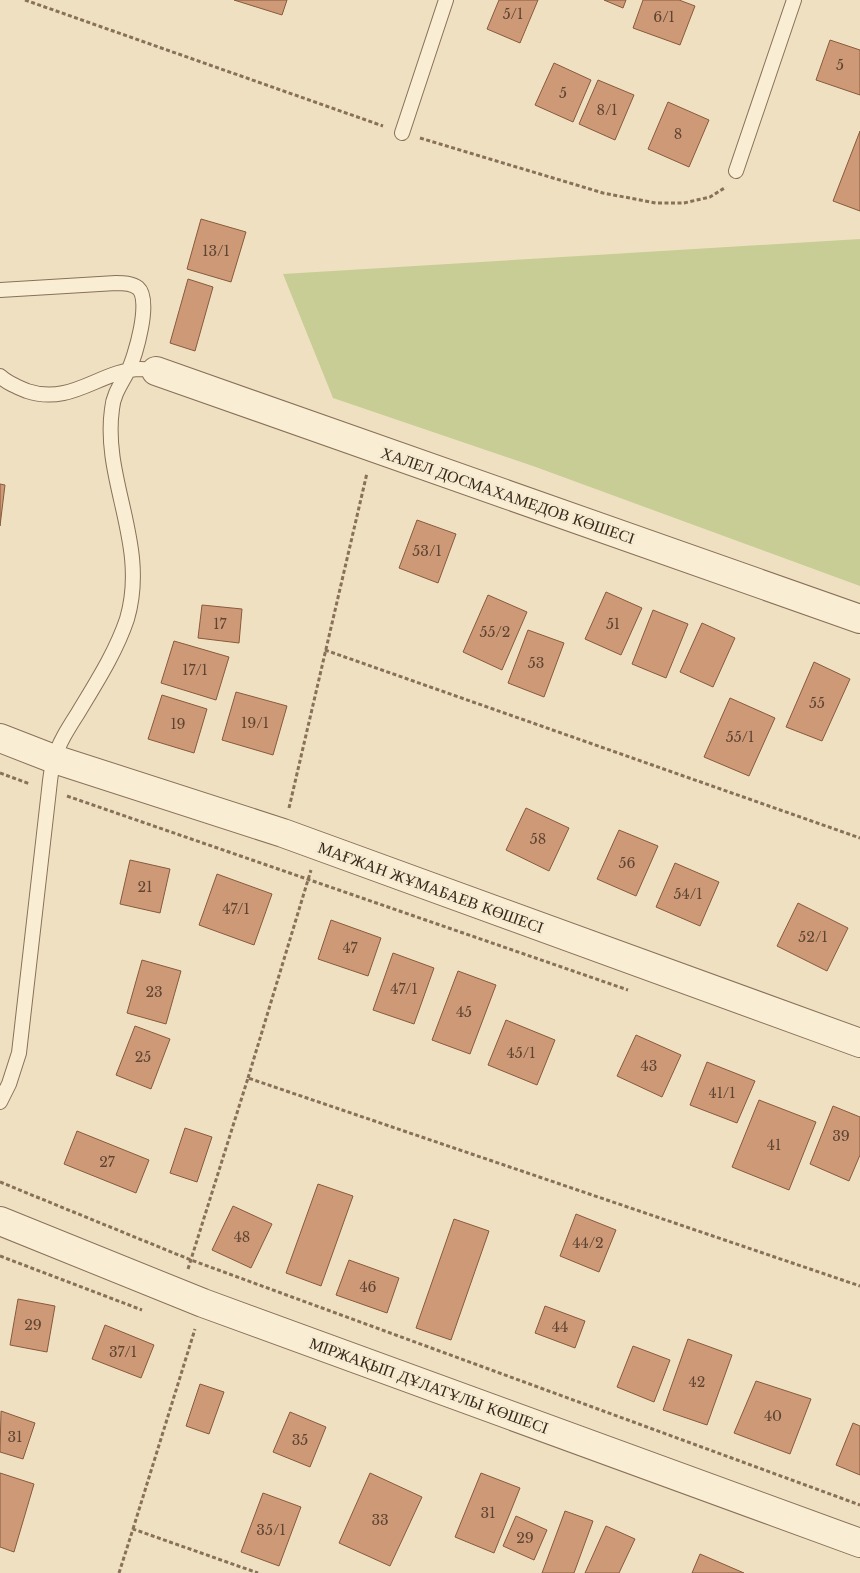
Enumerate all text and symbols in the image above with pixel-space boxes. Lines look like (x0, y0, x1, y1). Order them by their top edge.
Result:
house number: 5/1 (503, 5, 523, 23)
house number: 6/1 (653, 8, 675, 26)
house number: 5 (836, 56, 844, 74)
house number: 5 (559, 84, 567, 102)
house number: 8/1 (596, 101, 618, 119)
house number: 8 (674, 125, 682, 143)
house number: 13/1 (202, 242, 230, 260)
street label: ХАЛЕЛ ДОСМАХАМЕДОВ КӨШЕСІ (378, 442, 638, 548)
house number: 53/1 (412, 542, 442, 560)
house number: 17 (213, 615, 228, 633)
house number: 51 (606, 615, 620, 633)
house number: 55/2 (480, 623, 510, 641)
house number: 53 (528, 654, 544, 672)
house number: 17/1 (182, 661, 208, 679)
house number: 55 (809, 694, 825, 712)
house number: 19/1 (241, 714, 269, 732)
house number: 19 (170, 715, 186, 733)
house number: 55/1 (726, 728, 754, 746)
house number: 58 (530, 830, 546, 848)
street label: МАҒЖАН ЖҰМАБАЕВ КӨШЕСІ (316, 837, 546, 937)
house number: 56 (619, 854, 635, 872)
house number: 21 (138, 878, 152, 896)
house number: 54/1 (674, 885, 702, 903)
house number: 47/1 (222, 900, 250, 918)
house number: 52/1 (798, 928, 828, 946)
house number: 47 (342, 939, 359, 957)
house number: 47/1 (390, 980, 418, 998)
house number: 23 (145, 983, 163, 1001)
house number: 45 (456, 1003, 472, 1021)
house number: 45/1 (507, 1044, 535, 1062)
house number: 25 (135, 1048, 151, 1066)
house number: 43 (641, 1057, 657, 1075)
house number: 41/1 (708, 1084, 736, 1102)
house number: 39 (832, 1127, 850, 1145)
house number: 41 (767, 1136, 781, 1154)
house number: 27 (99, 1153, 116, 1171)
house number: 48 (234, 1228, 250, 1246)
house number: 44/2 (572, 1234, 604, 1252)
house number: 46 (359, 1278, 377, 1296)
house number: 29 (24, 1316, 42, 1334)
house number: 44 (552, 1318, 568, 1336)
street label: МІРЖАҚЫП ДҰЛАТҰЛЫ КӨШЕСІ (307, 1332, 551, 1438)
house number: 37/1 (109, 1343, 137, 1361)
house number: 42 (689, 1373, 705, 1391)
house number: 40 (764, 1407, 782, 1425)
house number: 31 (8, 1428, 22, 1446)
house number: 35 (292, 1431, 308, 1449)
house number: 31 (481, 1504, 495, 1522)
house number: 33 (371, 1511, 389, 1529)
house number: 35/1 (256, 1521, 286, 1539)
house number: 29 (516, 1529, 534, 1547)

